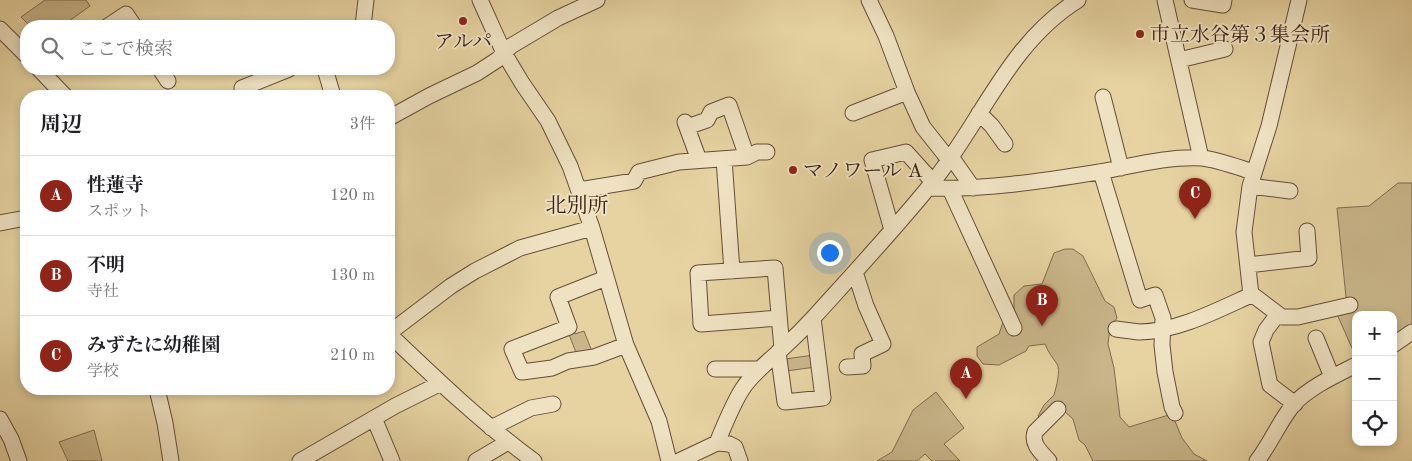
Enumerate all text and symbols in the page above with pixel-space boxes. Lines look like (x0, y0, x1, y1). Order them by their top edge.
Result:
marker: アルパ (457, 15, 469, 27)
search box (20, 20, 395, 75)
place label: 市立水谷第３集会所 (1150, 24, 1330, 46)
marker: 市立水谷第３集会所 (1134, 28, 1146, 40)
place label: アルパ (434, 33, 492, 53)
icon: search (38, 34, 66, 62)
text: ここで検索 (78, 41, 173, 60)
text: 周辺 (40, 115, 82, 136)
text: 3件 (350, 117, 375, 133)
place label: マノワール A (803, 162, 923, 182)
marker: マノワール A (787, 164, 799, 176)
text: 性蓮寺 (87, 177, 144, 196)
pin: C (1179, 178, 1211, 219)
text: A (50, 188, 62, 204)
text: 120 m (330, 188, 375, 204)
district label: 北別所 (546, 194, 609, 217)
text: スポット (87, 204, 151, 220)
your location (817, 240, 843, 266)
text: 不明 (87, 257, 125, 276)
text: B (50, 268, 62, 284)
text: 130 m (330, 268, 375, 284)
text: 寺社 (87, 284, 119, 300)
pin: B (1026, 285, 1058, 326)
map controls (1352, 311, 1397, 446)
button: + (1352, 311, 1397, 356)
text: みずたに幼稚園 (87, 337, 220, 356)
text: C (51, 348, 61, 364)
text: 210 m (330, 348, 375, 364)
button: − (1352, 356, 1397, 401)
pin: A (950, 358, 982, 399)
text: 学校 (87, 364, 119, 380)
button: locate (1352, 401, 1397, 446)

